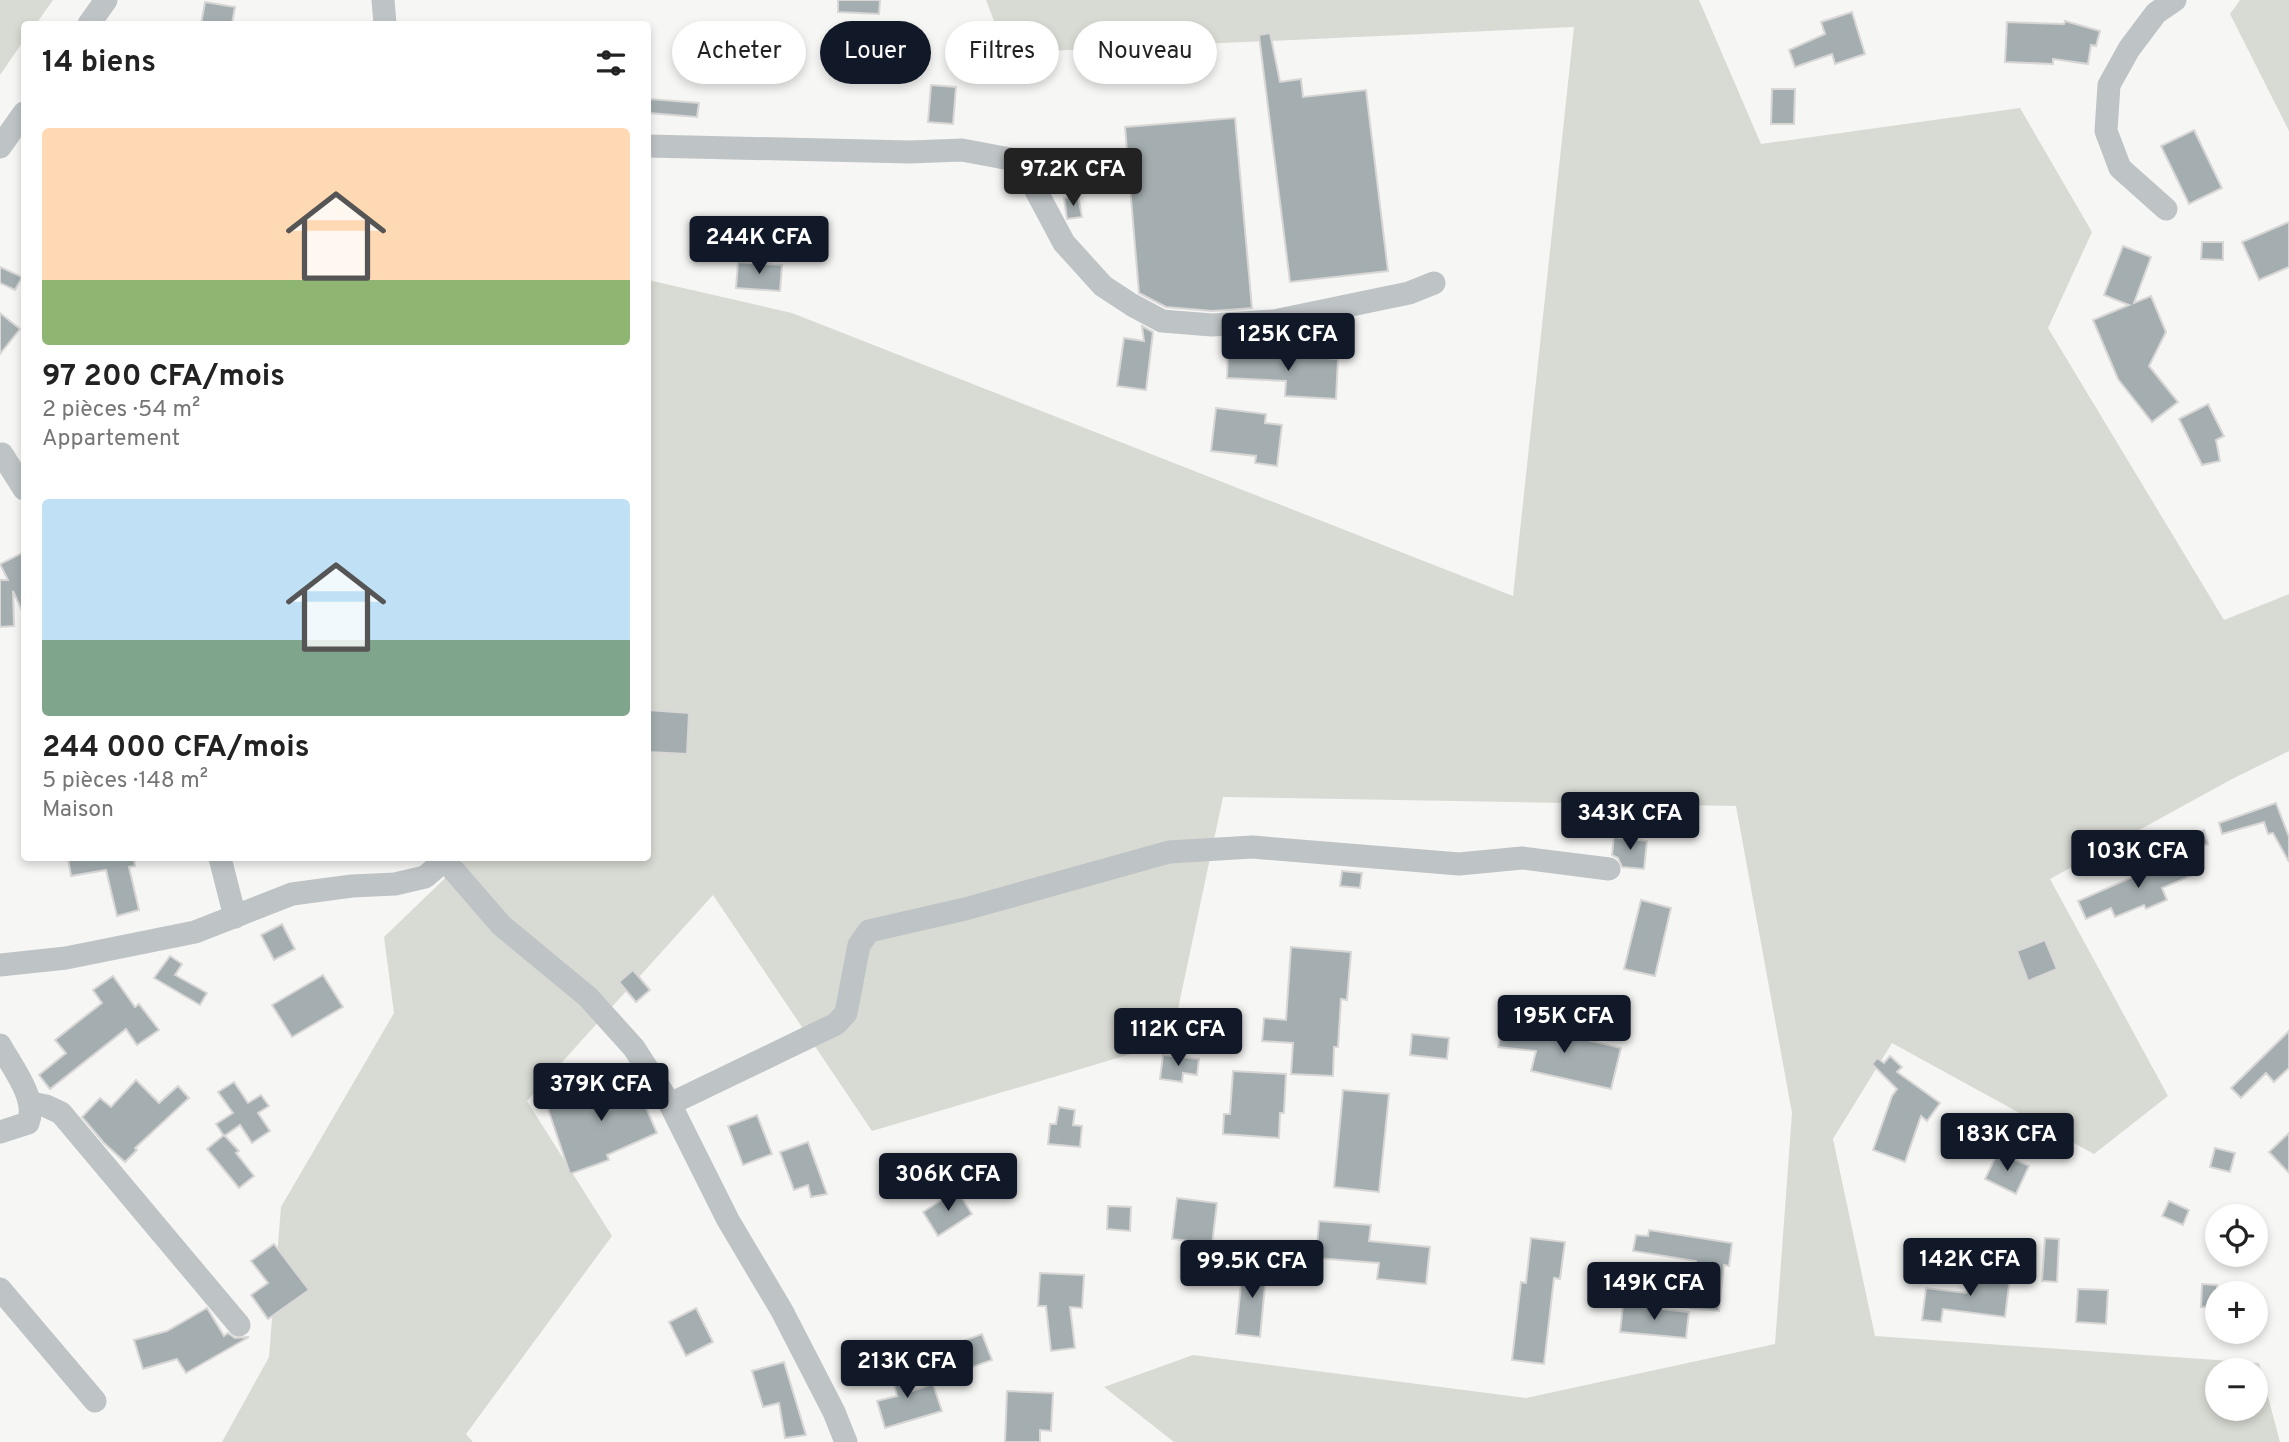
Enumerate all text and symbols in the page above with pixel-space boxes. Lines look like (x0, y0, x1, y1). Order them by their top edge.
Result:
chip: Acheter (672, 21, 806, 84)
chip: Louer (820, 21, 931, 84)
chip: Filtres (945, 21, 1059, 84)
chip: Nouveau (1073, 21, 1217, 84)
icon: filters (592, 44, 630, 82)
text: 14 biens (42, 45, 156, 82)
pin: 97.2K CFA (993, 148, 1153, 208)
text: 97.2K CFA (1020, 156, 1126, 185)
icon: home (273, 173, 399, 299)
pin: 244K CFA (687, 216, 831, 276)
text: 244K CFA (706, 224, 812, 253)
pin: 125K CFA (1216, 314, 1360, 373)
text: 125K CFA (1238, 321, 1338, 350)
text: 97 200 CFA/mois (42, 359, 285, 396)
text: 2 pièces · 54 m² (42, 396, 200, 425)
text: Appartement (42, 425, 180, 454)
icon: home (273, 544, 399, 670)
text: 244 000 CFA/mois (42, 730, 310, 767)
text: 5 pièces · 148 m² (42, 767, 208, 796)
pin: 343K CFA (1558, 792, 1702, 852)
text: Maison (42, 796, 114, 825)
text: 343K CFA (1577, 800, 1683, 829)
pin: 103K CFA (2066, 830, 2210, 890)
text: 103K CFA (2087, 838, 2189, 867)
pin: 195K CFA (1492, 996, 1636, 1055)
text: 195K CFA (1514, 1003, 1614, 1032)
pin: 112K CFA (1106, 1009, 1250, 1068)
text: 112K CFA (1130, 1016, 1226, 1045)
pin: 379K CFA (529, 1064, 673, 1123)
text: 379K CFA (549, 1071, 653, 1100)
pin: 183K CFA (1935, 1114, 2079, 1173)
text: 183K CFA (1957, 1121, 2057, 1150)
pin: 306K CFA (876, 1154, 1020, 1213)
text: 306K CFA (895, 1161, 1001, 1190)
map controls (2205, 1204, 2268, 1421)
button: locate (2205, 1204, 2268, 1267)
pin: 142K CFA (1898, 1238, 2042, 1298)
pin: 99.5K CFA (1172, 1240, 1332, 1300)
text: 142K CFA (1919, 1246, 2021, 1275)
text: 99.5K CFA (1196, 1248, 1308, 1277)
pin: 149K CFA (1582, 1262, 1726, 1322)
text: 149K CFA (1603, 1270, 1705, 1299)
button: + (2205, 1281, 2268, 1344)
pin: 213K CFA (835, 1340, 979, 1400)
text: 213K CFA (857, 1348, 957, 1377)
button: − (2205, 1358, 2268, 1421)

